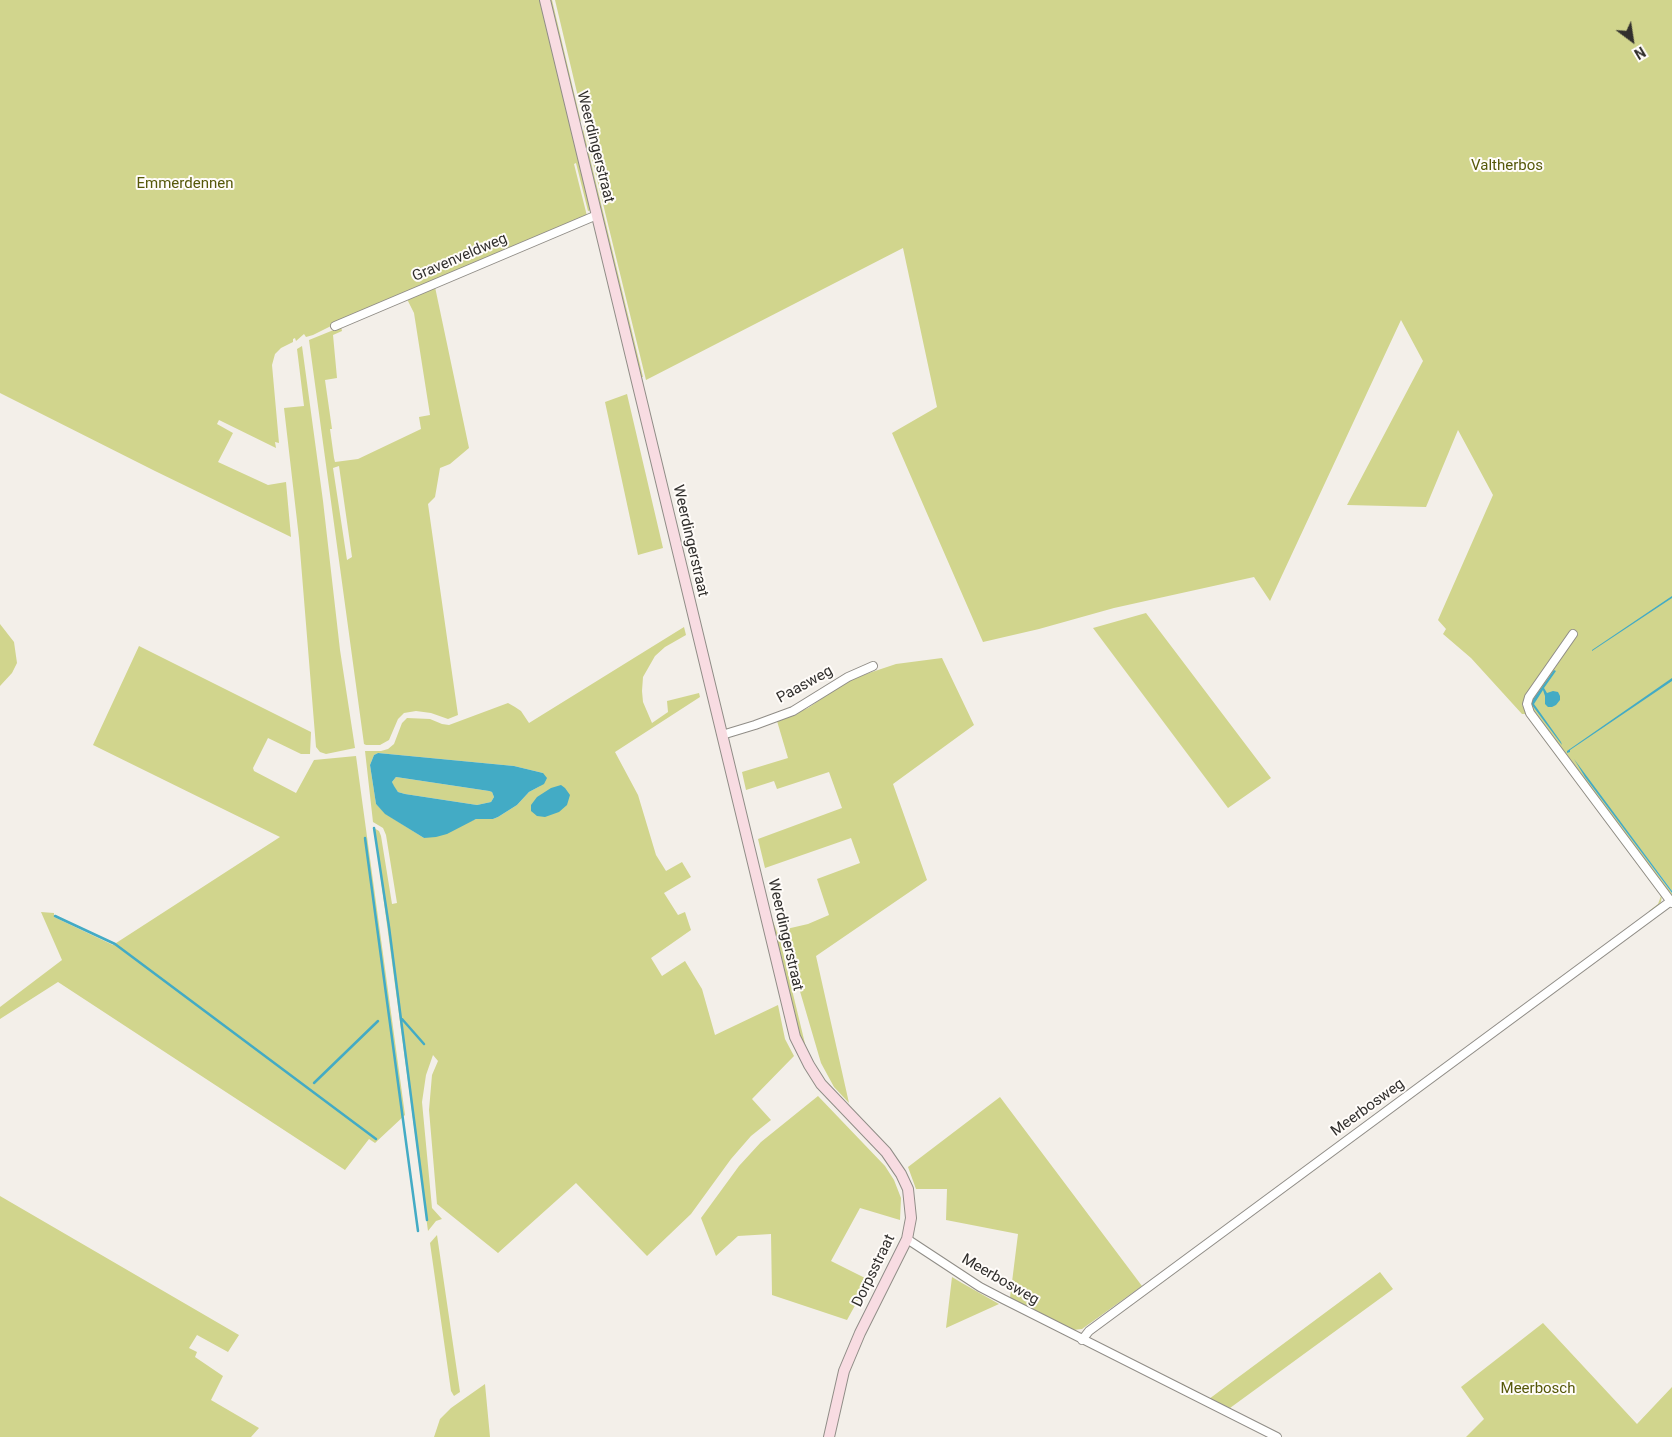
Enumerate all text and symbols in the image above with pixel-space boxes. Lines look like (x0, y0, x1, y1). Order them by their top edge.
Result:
north arrow (1607, 15, 1657, 65)
text: N (1631, 43, 1648, 62)
street label: Weerdingerstraat (572, 89, 618, 205)
park label: Valtherbos (1471, 157, 1543, 175)
park label: Emmerdennen (137, 175, 233, 193)
street label: Gravenveldweg (410, 230, 510, 286)
street label: Weerdingerstraat (668, 483, 712, 599)
street label: Paasweg (774, 662, 836, 708)
street label: Weerdingerstraat (763, 877, 807, 993)
street label: Meerbosweg (1328, 1075, 1408, 1141)
street label: Dorpsstraat (849, 1232, 899, 1310)
street label: Meerbosweg (958, 1251, 1042, 1309)
park label: Meerbosch (1501, 1380, 1575, 1398)

